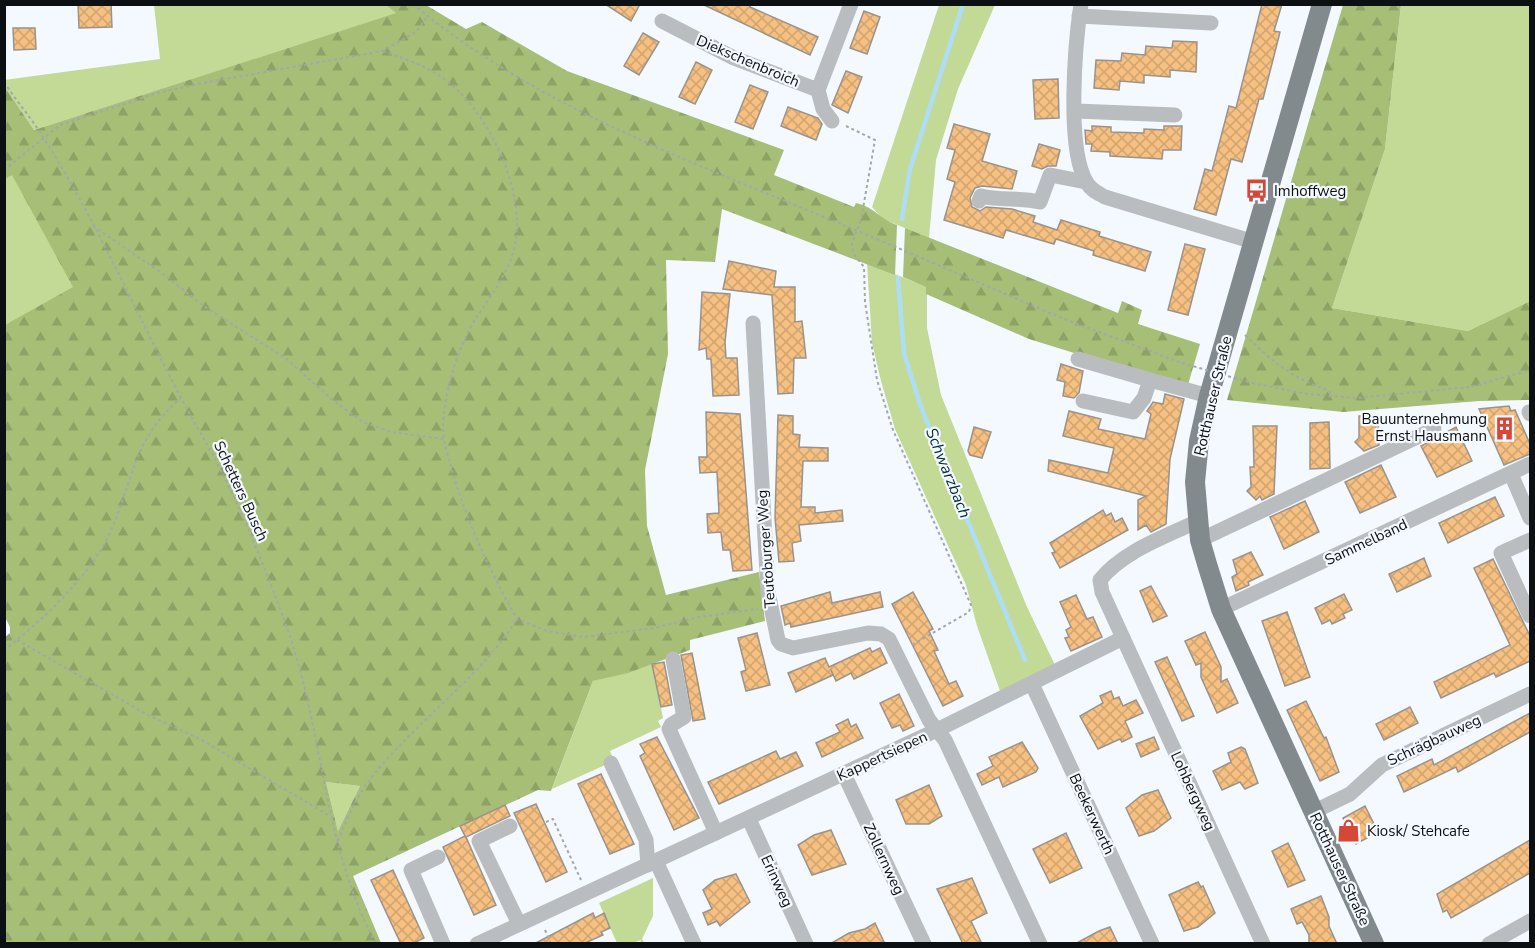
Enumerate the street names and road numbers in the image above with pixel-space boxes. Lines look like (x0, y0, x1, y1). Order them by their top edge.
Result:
street label: Diekschenbroich (693, 30, 803, 92)
street label: Rotthauser Straße (1189, 334, 1237, 458)
street label: Schetters Busch (209, 438, 273, 544)
street label: Teutoburger Weg (752, 489, 780, 609)
street label: Sammelband (1321, 514, 1411, 570)
street label: Schrägbauweg (1384, 710, 1484, 770)
street label: Kappertsiepen (833, 726, 931, 786)
street label: Lohbergweg (1166, 748, 1220, 834)
street label: Beekerwerth (1065, 770, 1119, 858)
street label: Rotthauser Straße (1305, 809, 1375, 929)
street label: Zollernweg (859, 820, 909, 898)
street label: Erinweg (756, 852, 798, 910)

